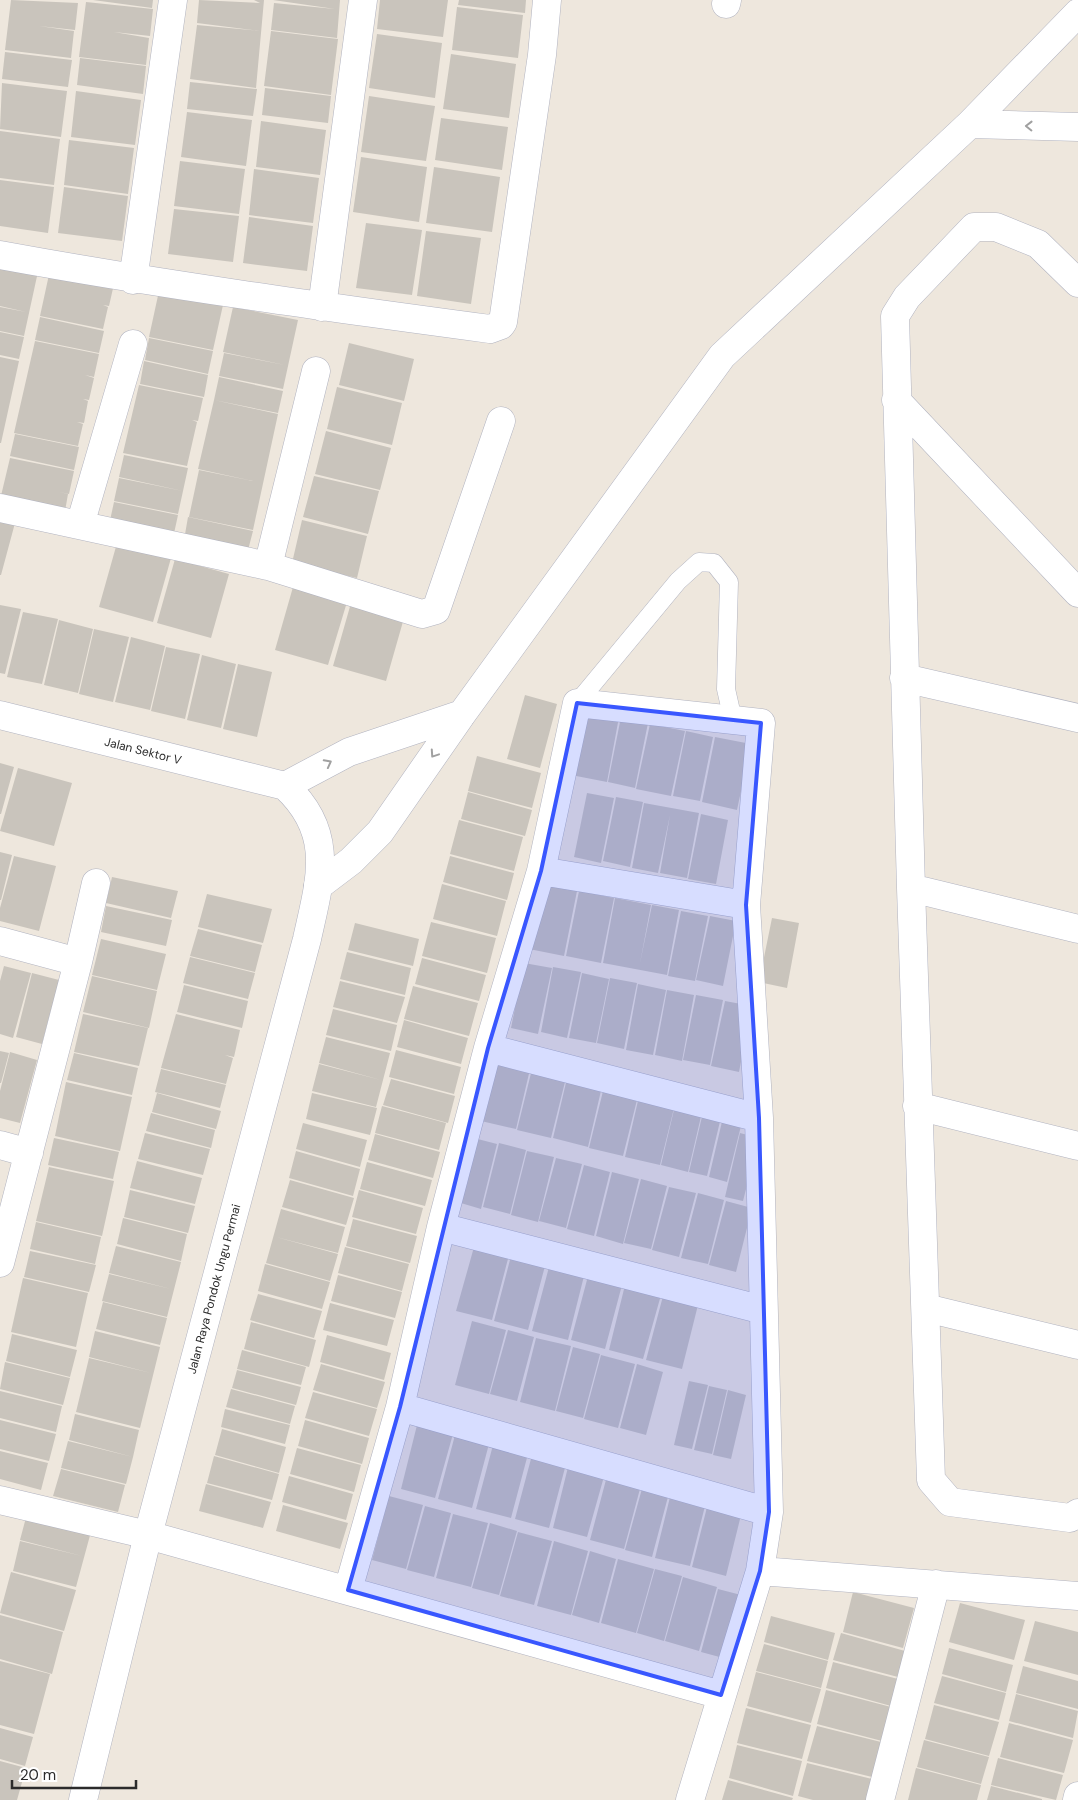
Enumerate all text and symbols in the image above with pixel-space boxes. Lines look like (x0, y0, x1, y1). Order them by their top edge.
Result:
one-way arrow (1025, 121, 1033, 131)
street label: Jalan Sektor V (103, 734, 183, 768)
one-way arrow (431, 748, 440, 758)
one-way arrow (323, 759, 332, 769)
street label: Jalan Raya Pondok Ungu Permai (184, 1202, 244, 1376)
scale bar (12, 1758, 136, 1790)
text: 20 m (20, 1765, 56, 1785)

